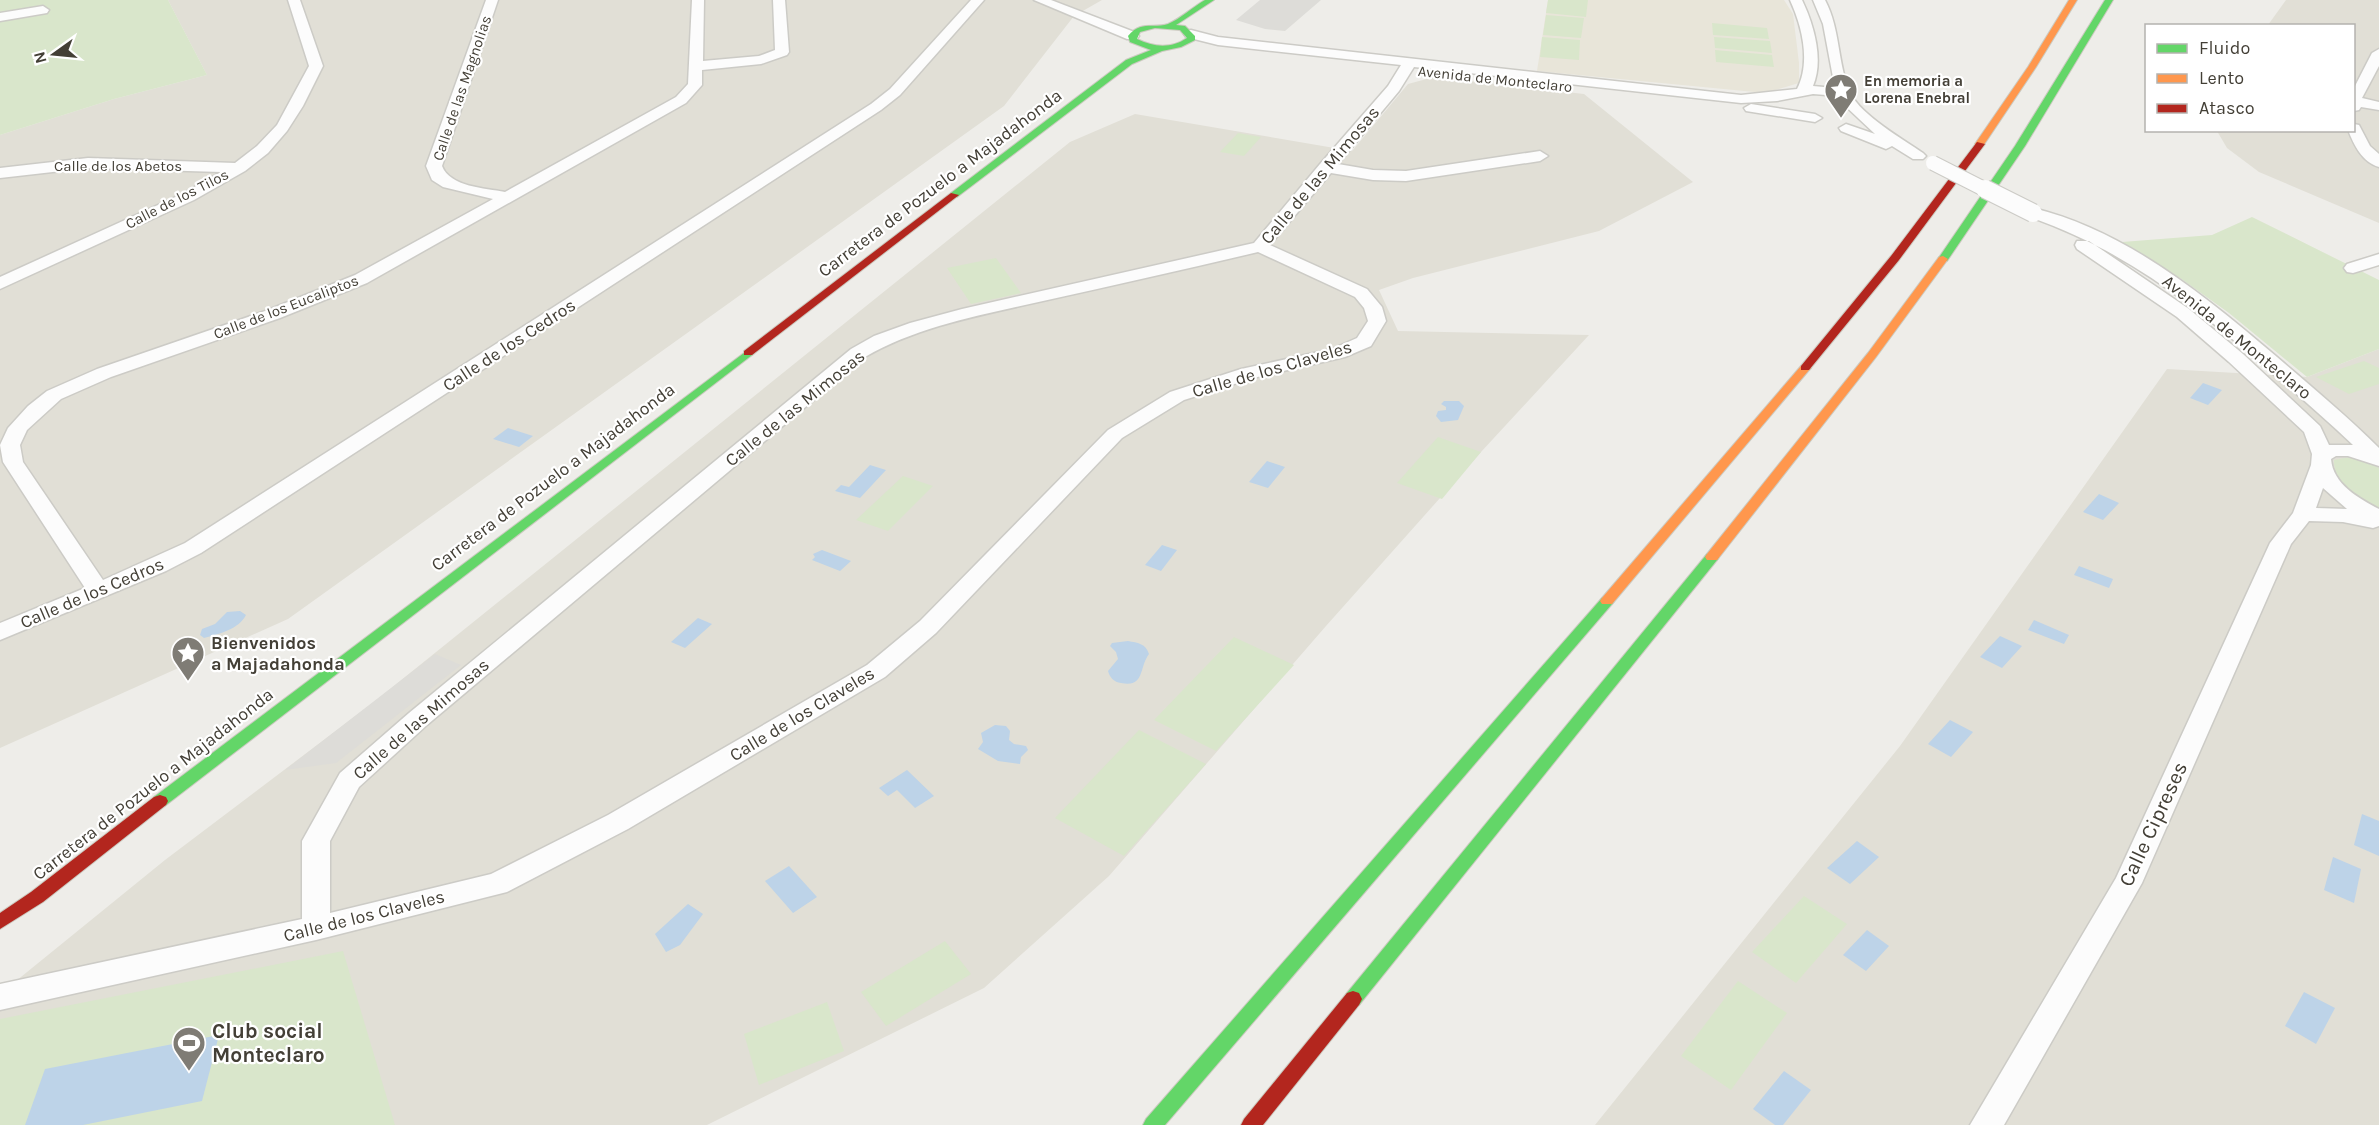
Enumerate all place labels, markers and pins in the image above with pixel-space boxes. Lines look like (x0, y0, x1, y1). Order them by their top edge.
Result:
place icon: En memoria a Lorena Enebral (1823, 72, 1859, 119)
place label: En memoria a Lorena Enebral (1864, 72, 1970, 107)
place label: Bienvenidos a Majadahonda (211, 632, 345, 675)
place icon: Bienvenidos a Majadahonda (170, 635, 206, 682)
place label: Club social Monteclaro (212, 1019, 325, 1067)
sports icon: Club social Monteclaro (171, 1025, 207, 1072)

